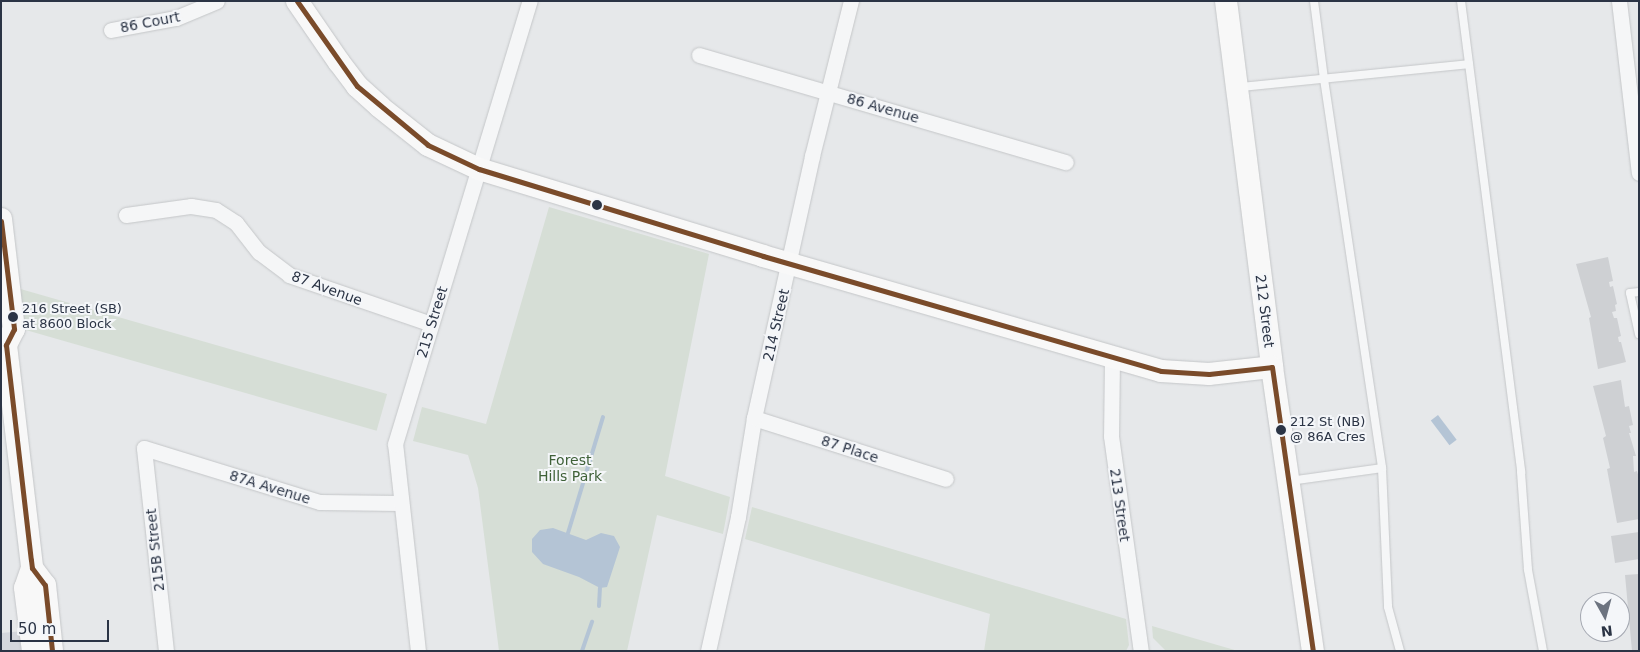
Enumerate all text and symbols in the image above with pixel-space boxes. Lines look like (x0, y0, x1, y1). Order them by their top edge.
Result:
street label: 86 Court (119, 8, 181, 36)
street label: 86 Avenue (845, 90, 921, 126)
unlabelled marker (592, 200, 602, 210)
street label: 87 Avenue (289, 267, 365, 309)
street label: 212 Street (1252, 273, 1278, 349)
street label: 215 Street (413, 284, 451, 360)
street label: 214 Street (760, 287, 792, 363)
place label: 216 Street (SB) at 8600 Block (22, 302, 122, 333)
marker: 216 Street (SB) at 8600 Block (8, 312, 18, 322)
place label: 212 St (NB) @ 86A Cres (1290, 415, 1366, 446)
marker: 212 St (NB) @ 86A Cres (1276, 425, 1286, 435)
street label: 87 Place (819, 432, 881, 466)
park label: Forest Hills Park (538, 452, 602, 484)
street label: 87A Avenue (227, 467, 313, 507)
street label: 213 Street (1107, 467, 1133, 543)
street label: 215B Street (142, 508, 168, 592)
north arrow (1580, 592, 1630, 642)
scale bar (12, 610, 111, 642)
text: 50 m (18, 620, 56, 638)
text: N (1600, 622, 1613, 640)

